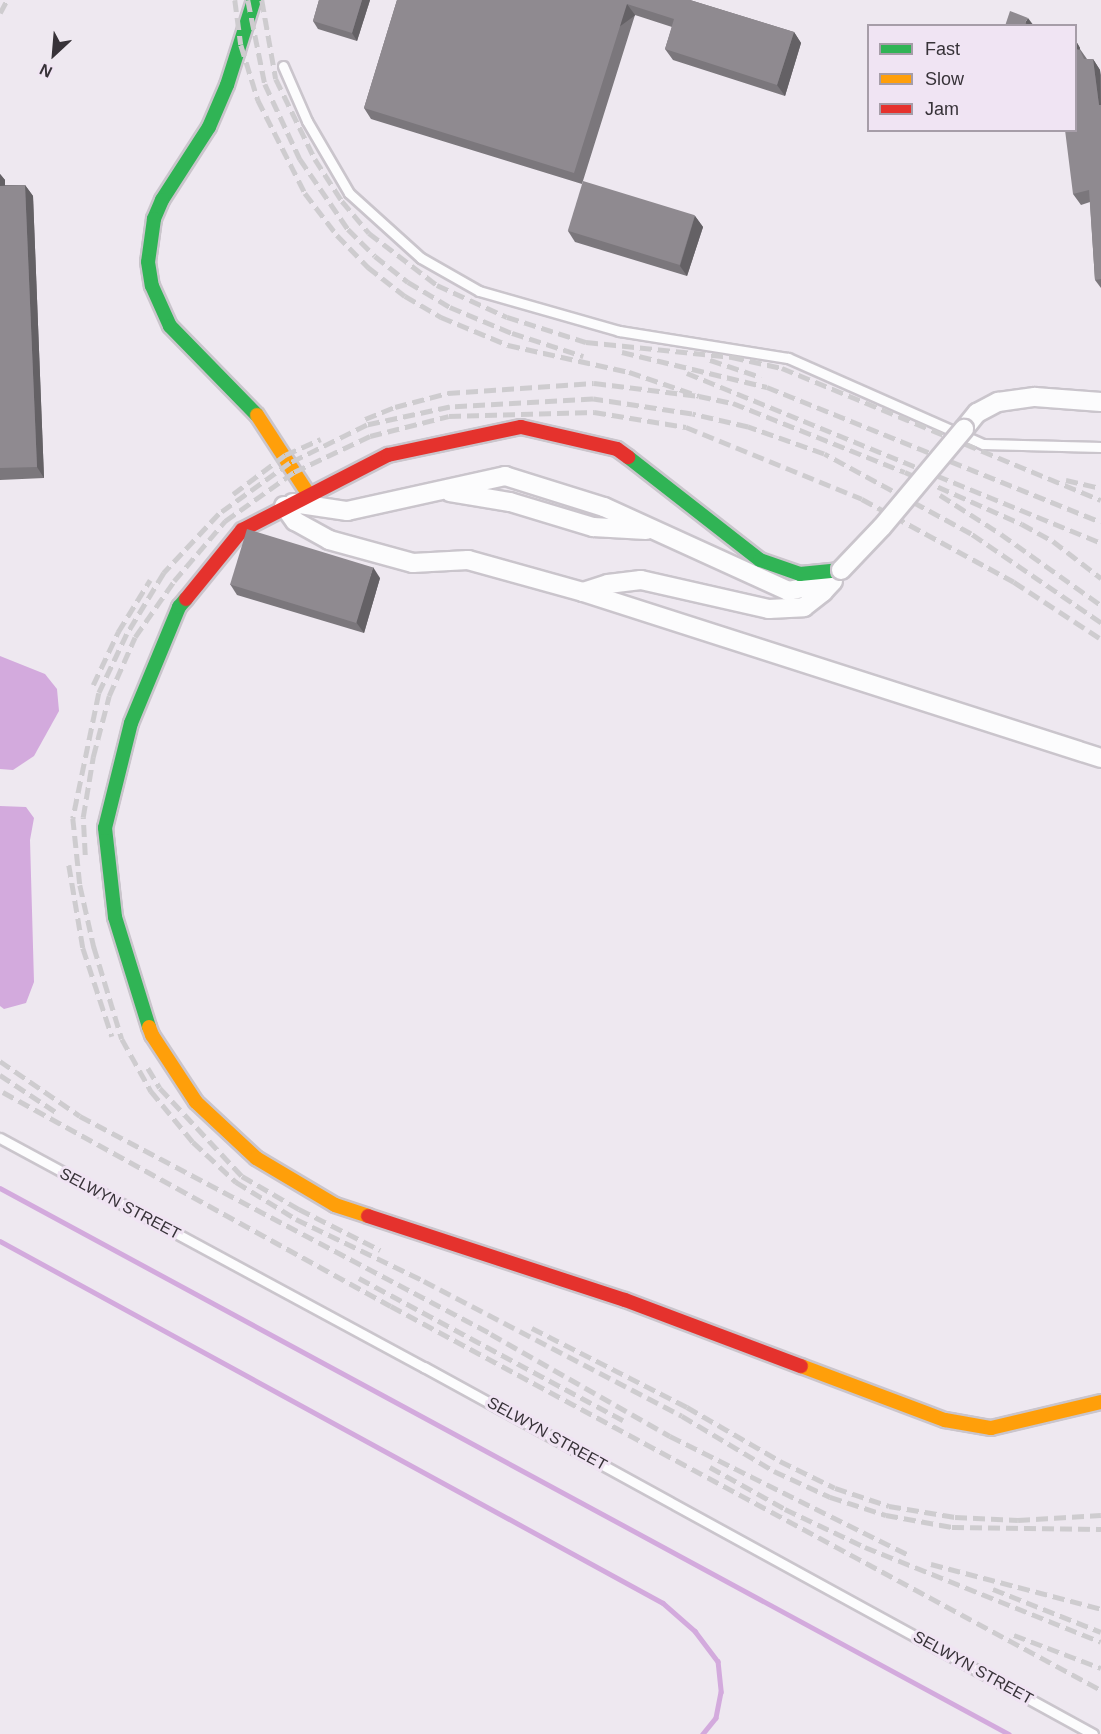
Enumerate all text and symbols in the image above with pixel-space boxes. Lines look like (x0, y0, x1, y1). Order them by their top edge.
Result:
north arrow (24, 24, 84, 84)
legend (867, 24, 1077, 132)
text: Fast (925, 39, 960, 59)
text: N (37, 60, 55, 81)
text: Slow (925, 69, 964, 89)
text: Jam (925, 99, 959, 119)
street label: SELWYN STREET (56, 1164, 184, 1244)
street label: SELWYN STREET (484, 1393, 610, 1475)
street label: SELWYN STREET (910, 1627, 1036, 1709)

